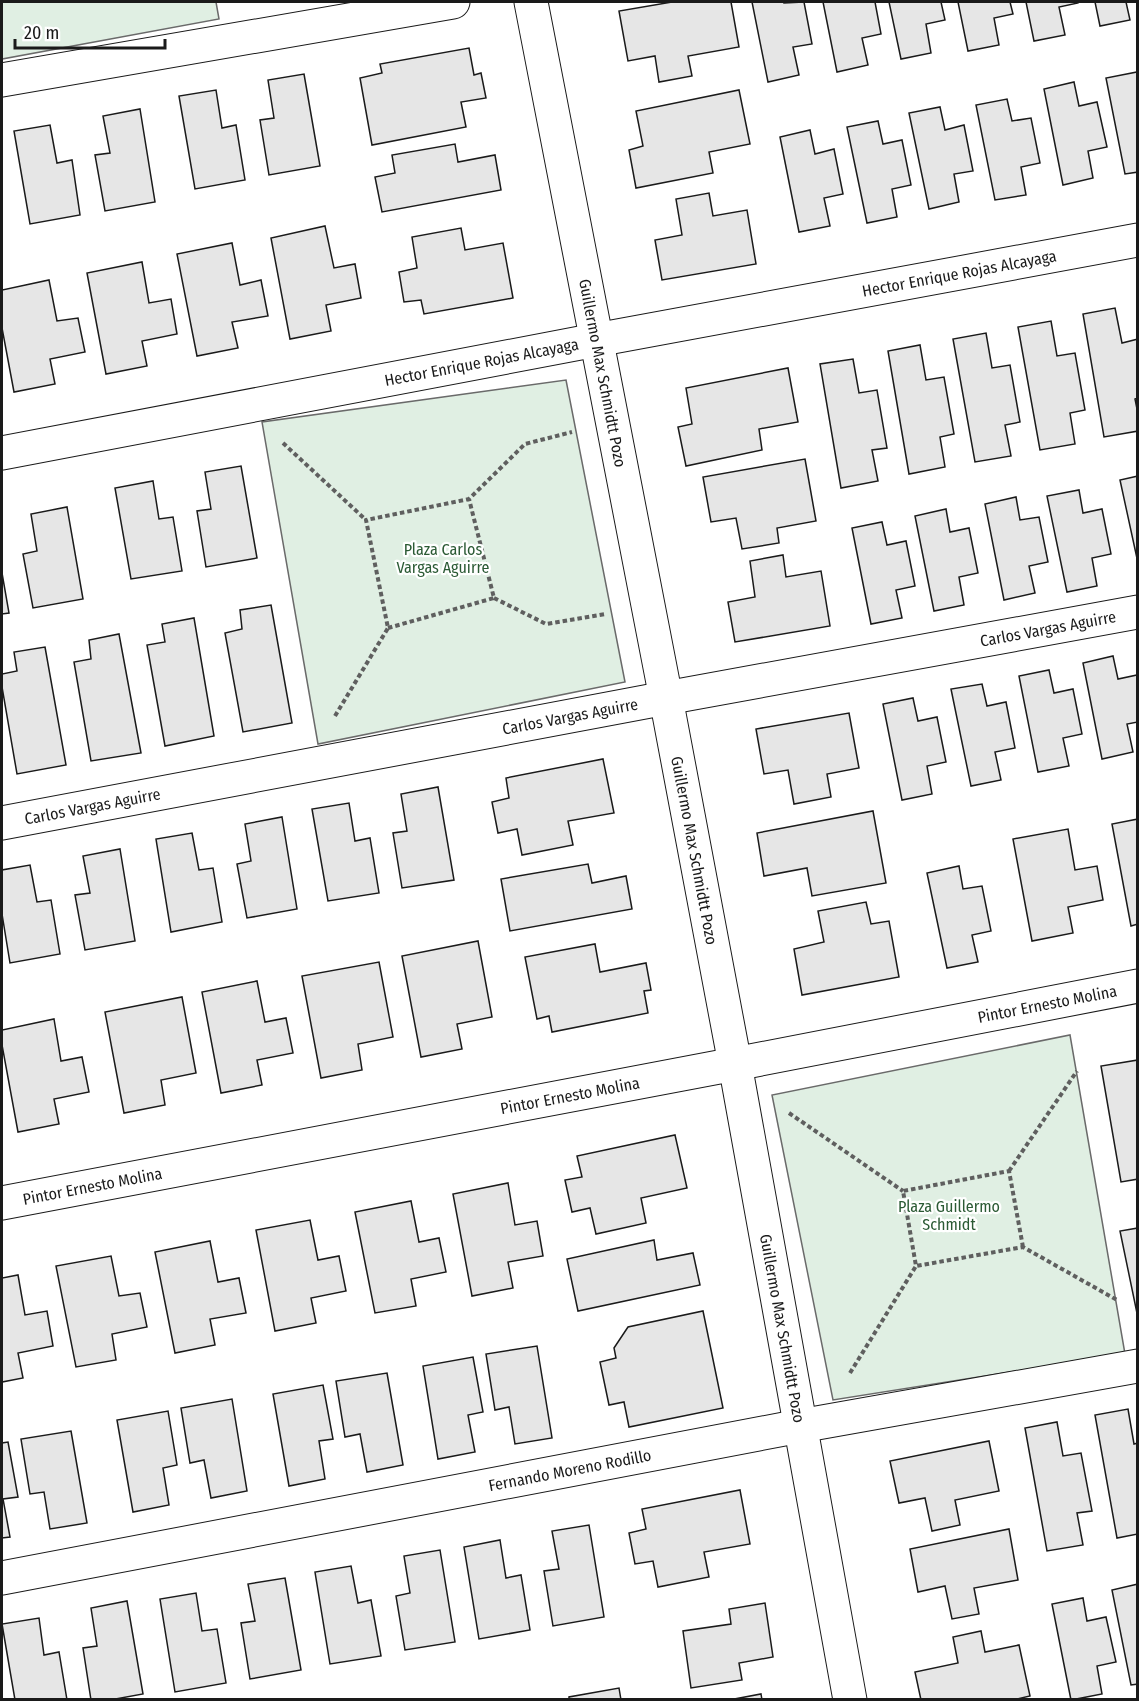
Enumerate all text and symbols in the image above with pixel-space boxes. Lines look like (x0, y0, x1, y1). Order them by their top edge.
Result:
scale bar (15, 12, 165, 50)
text: 20 m (24, 22, 59, 44)
street label: Hector Enrique Rojas Alcayaga (861, 246, 1058, 301)
street label: Guillermo Max Schmidtt Pozo (575, 277, 630, 469)
street label: Hector Enrique Rojas Alcayaga (383, 335, 580, 390)
park label: Plaza Carlos Vargas Aguirre (396, 540, 490, 577)
street label: Carlos Vargas Aguirre (979, 607, 1118, 651)
street label: Carlos Vargas Aguirre (501, 694, 640, 739)
street label: Guillermo Max Schmidtt Pozo (667, 755, 721, 946)
street label: Carlos Vargas Aguirre (23, 784, 162, 829)
street label: Pintor Ernesto Molina (976, 981, 1119, 1027)
street label: Pintor Ernesto Molina (499, 1073, 641, 1118)
street label: Pintor Ernesto Molina (21, 1164, 164, 1209)
park label: Plaza Guillermo Schmidt (898, 1197, 1000, 1234)
street label: Guillermo Max Schmidtt Pozo (756, 1233, 809, 1424)
street label: Fernando Moreno Rodillo (487, 1446, 653, 1495)

